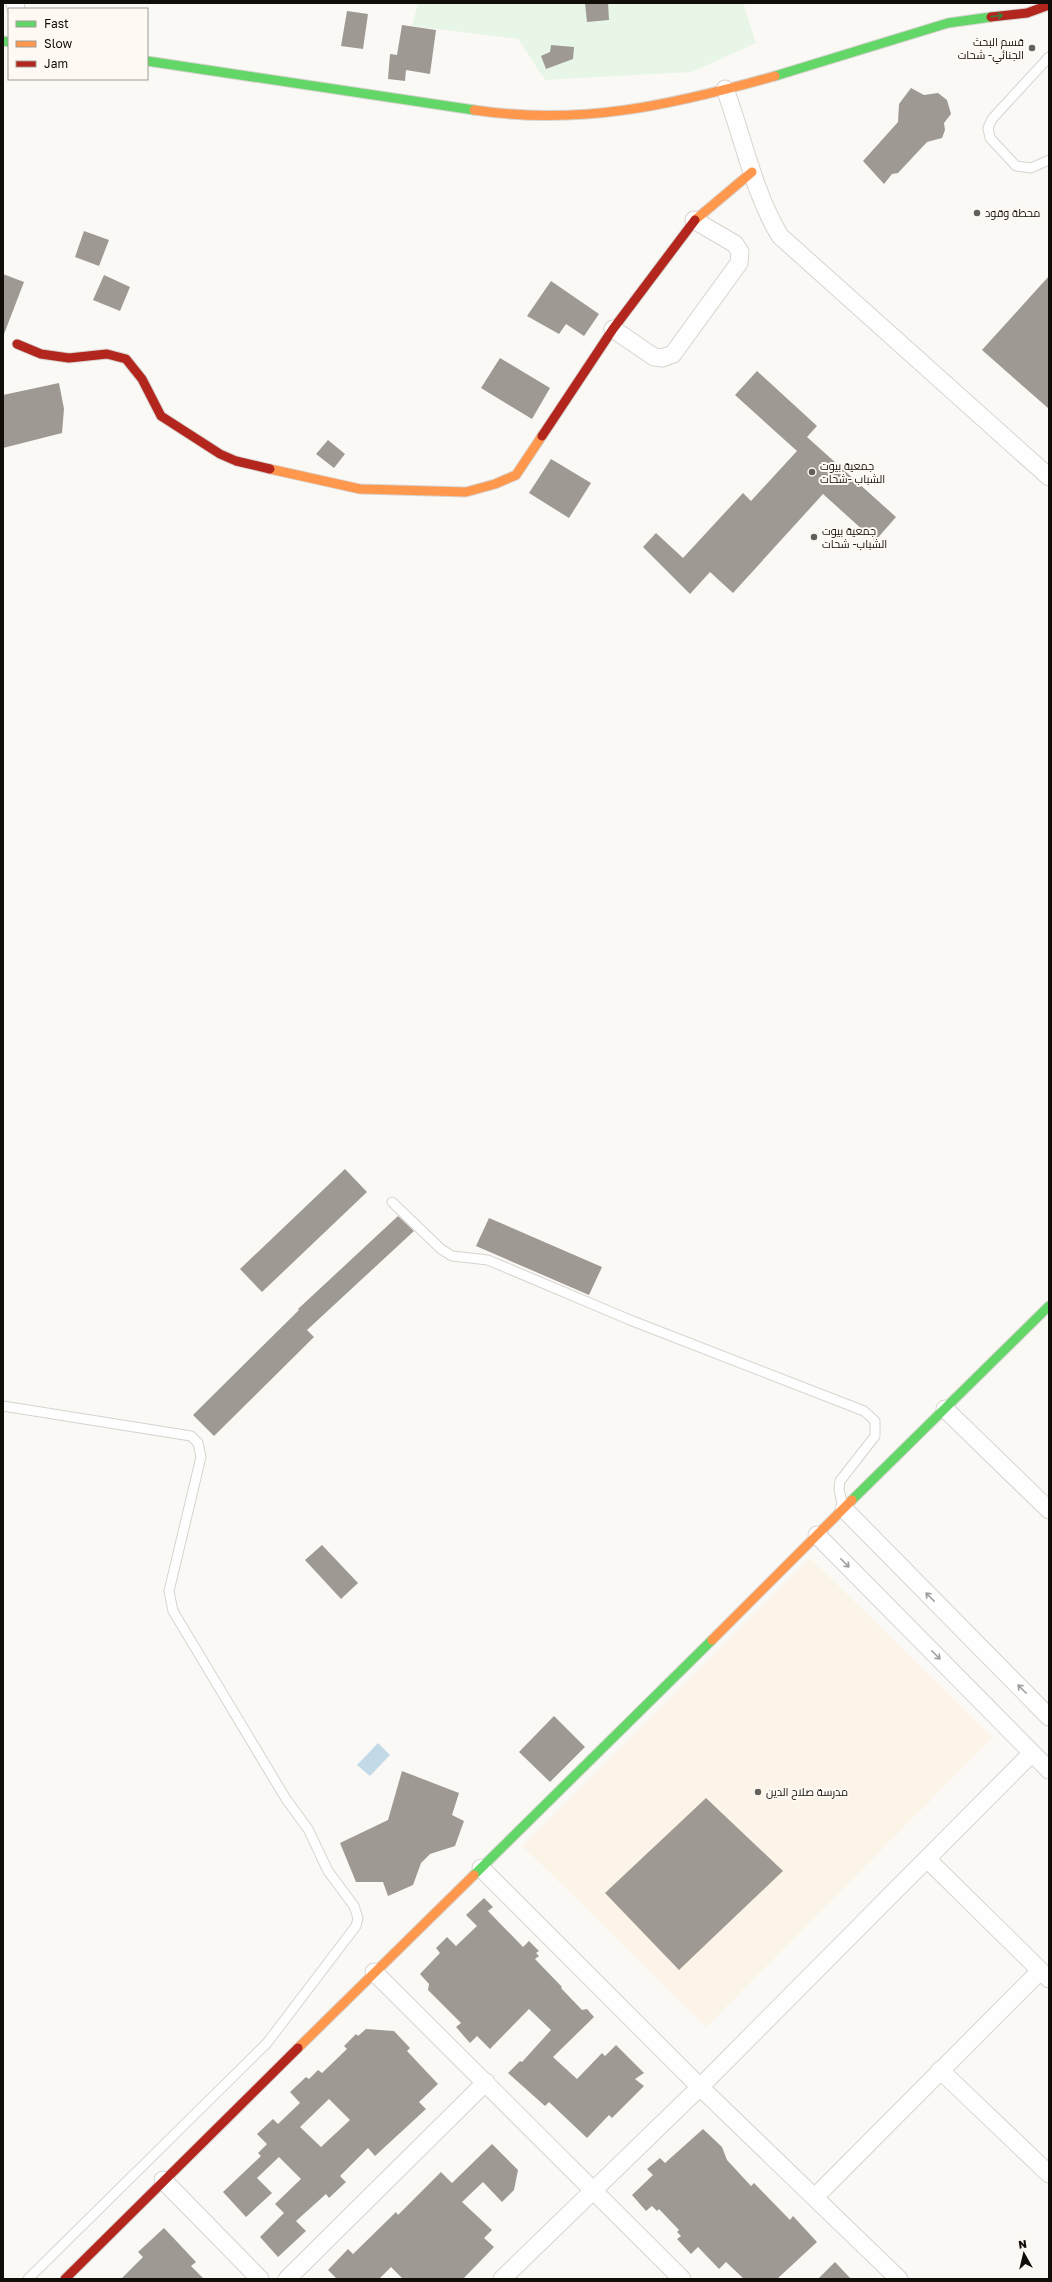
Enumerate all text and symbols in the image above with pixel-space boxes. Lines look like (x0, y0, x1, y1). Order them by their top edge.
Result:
legend (8, 8, 148, 80)
one-way arrow (990, 13, 1003, 20)
text: Fast (44, 16, 69, 31)
place label: قسم البحث الجنائي- شحات (958, 35, 1024, 64)
text: Slow (44, 36, 72, 51)
marker: قسم البحث الجنائي- شحات (1027, 43, 1037, 53)
text: Jam (44, 56, 68, 71)
place label: محطة وقود (985, 206, 1040, 220)
marker: محطة وقود (972, 208, 982, 218)
place label: جمعية بيوت الشباب -شحات (820, 459, 885, 485)
marker: جمعية بيوت الشباب -شحات (807, 467, 817, 477)
place label: جمعية بيوت الشباب- شحات (822, 524, 887, 550)
marker: جمعية بيوت الشباب- شحات (809, 532, 819, 542)
one-way arrow (840, 1558, 850, 1568)
one-way arrow (925, 1592, 935, 1602)
one-way arrow (931, 1650, 941, 1660)
one-way arrow (1017, 1684, 1027, 1694)
place label: مدرسة صلاح الدين (766, 1785, 848, 1800)
marker: مدرسة صلاح الدين (753, 1787, 763, 1797)
north arrow (1004, 2234, 1044, 2274)
text: N (1017, 2237, 1028, 2251)

